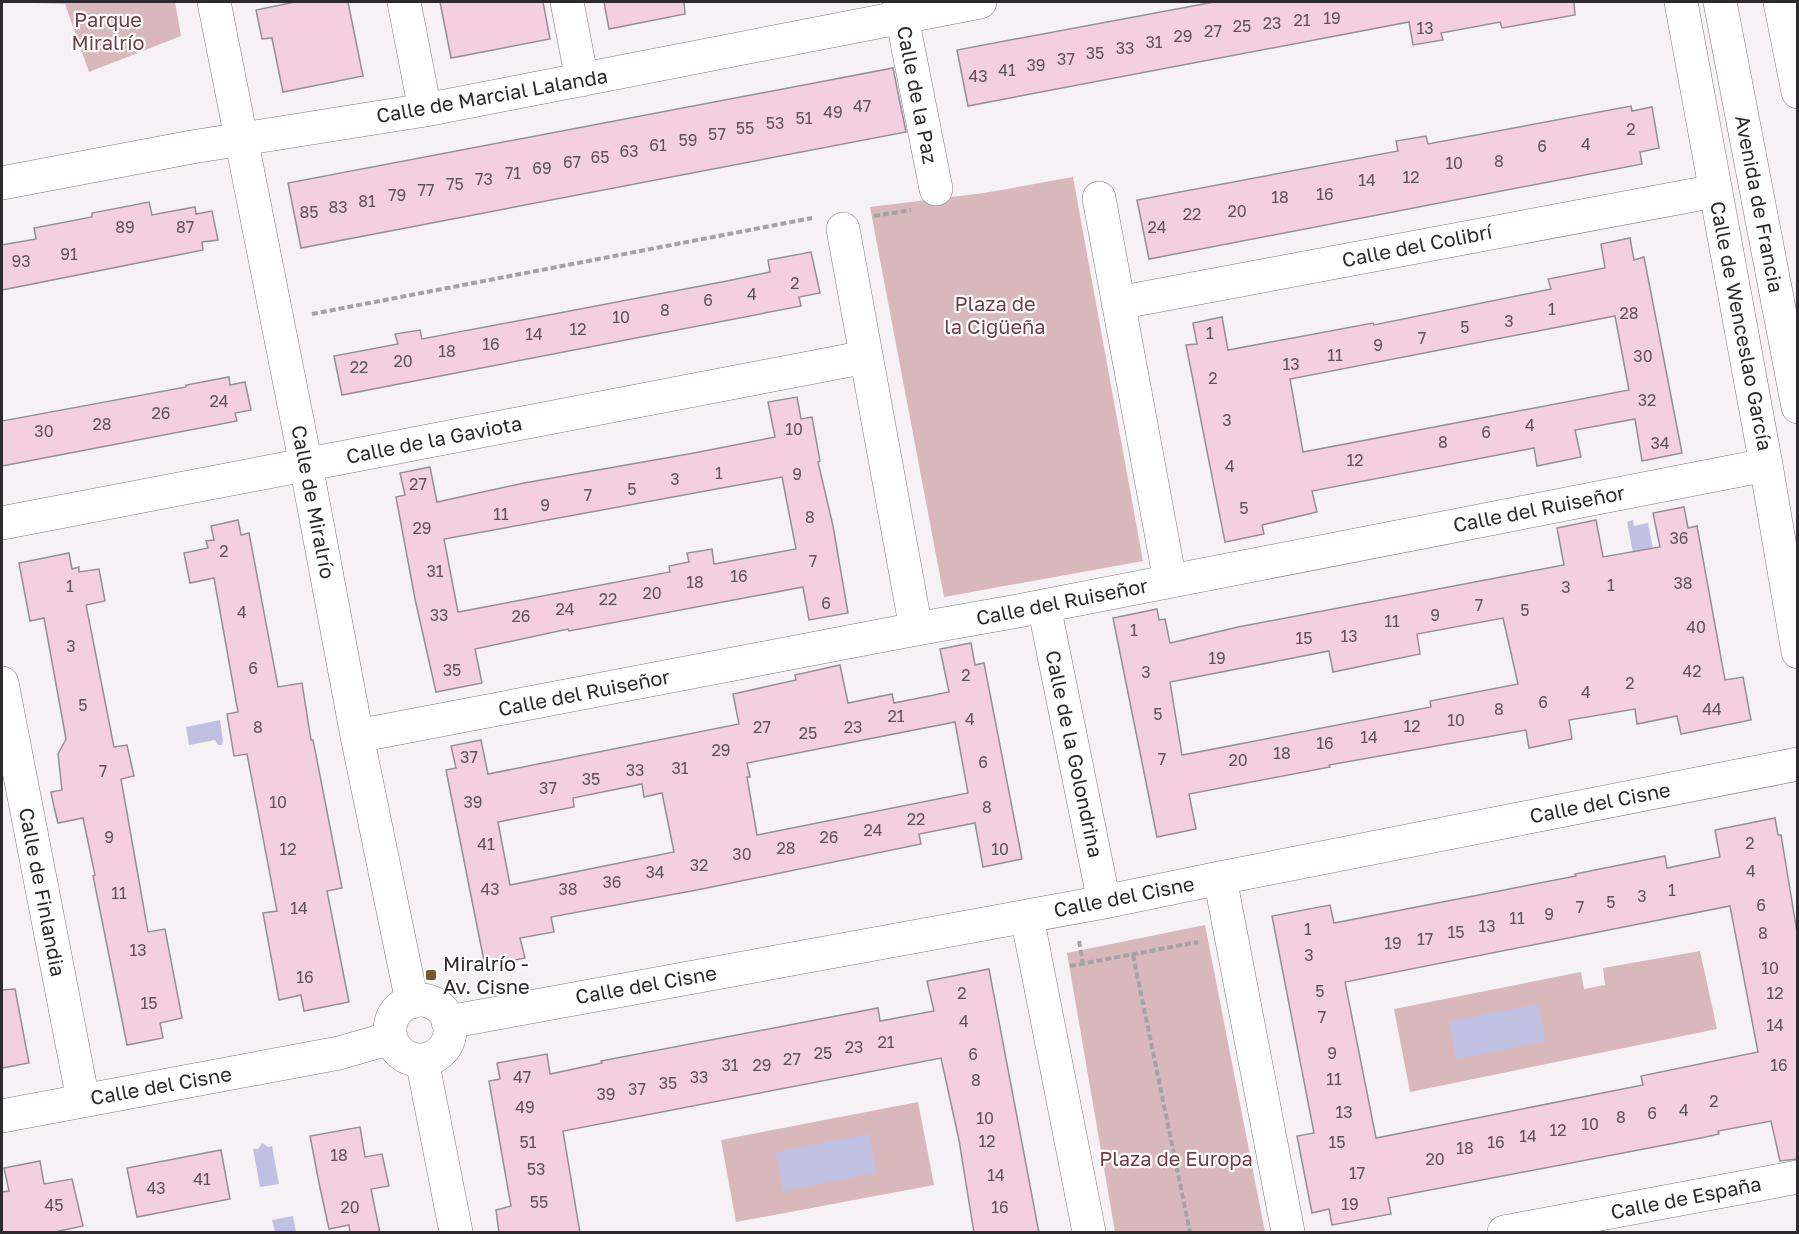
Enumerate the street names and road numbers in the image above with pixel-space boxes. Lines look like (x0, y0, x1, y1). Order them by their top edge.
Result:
street label: Calle de la Paz (893, 24, 943, 166)
street label: Calle de Marcial Lalanda (374, 63, 609, 127)
street label: Avenida de Francia (1731, 113, 1789, 295)
street label: Calle de Wenceslao García (1706, 199, 1778, 453)
street label: Calle del Colibrí (1340, 218, 1495, 271)
street label: Calle de la Gaviota (344, 410, 524, 468)
street label: Calle de Miralrío (287, 423, 341, 581)
street label: Calle del Ruiseñor (1451, 480, 1627, 536)
street label: Calle del Ruiseñor (974, 573, 1150, 629)
street label: Calle de la Golondrina (1041, 648, 1109, 860)
street label: Calle del Ruiseñor (496, 664, 672, 720)
street label: Calle del Cisne (1527, 777, 1672, 827)
street label: Calle de Finlandia (15, 805, 71, 978)
street label: Calle del Cisne (1051, 871, 1196, 921)
street label: Calle del Cisne (573, 960, 718, 1008)
street label: Calle del Cisne (88, 1061, 233, 1109)
street label: Calle de España (1608, 1171, 1763, 1223)

